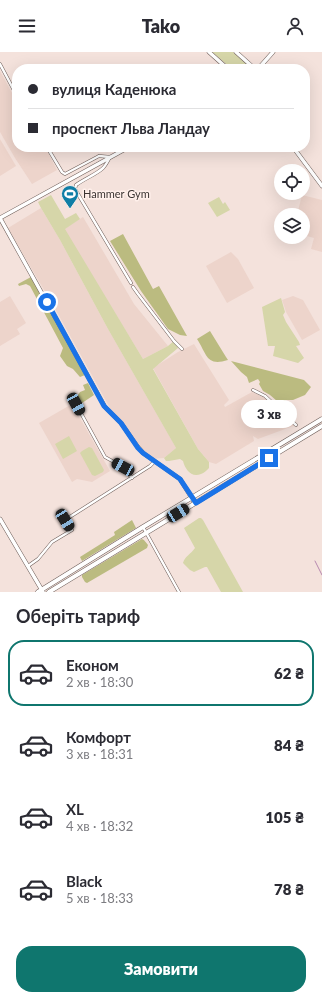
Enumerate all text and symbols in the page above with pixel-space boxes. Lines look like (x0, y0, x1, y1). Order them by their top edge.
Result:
icon: menu (16, 15, 38, 37)
text: Tako (142, 15, 180, 37)
icon: person (284, 15, 306, 37)
text: вулиця Каденюка (52, 80, 176, 98)
text: проспект Льва Ландау (52, 119, 210, 137)
map controls (274, 164, 310, 244)
button: locate (274, 164, 310, 200)
sports icon: Hammer Gym (60, 184, 80, 209)
place label: Hammer Gym (83, 187, 150, 200)
button: layers (274, 208, 310, 244)
route start (38, 293, 56, 311)
car (65, 391, 87, 417)
callout: 3 хв (241, 400, 297, 428)
text: 3 хв (257, 406, 281, 422)
route end (260, 449, 278, 467)
car (110, 456, 136, 478)
car (165, 502, 191, 524)
car (54, 507, 76, 533)
text: Оберіть тариф (16, 605, 140, 627)
icon: car (18, 655, 54, 691)
text: Економ (66, 656, 119, 674)
text: 62 ₴ (274, 664, 304, 682)
text: 2 хв · 18:30 (66, 674, 133, 690)
icon: car (18, 727, 54, 763)
text: Комфорт (66, 728, 131, 746)
text: 84 ₴ (274, 736, 304, 754)
text: 3 хв · 18:31 (66, 746, 133, 762)
icon: car (18, 799, 54, 835)
text: XL (66, 800, 84, 818)
text: 105 ₴ (265, 808, 304, 826)
text: 4 хв · 18:32 (66, 818, 133, 834)
icon: car (18, 871, 54, 907)
text: Black (66, 872, 102, 890)
text: 78 ₴ (274, 880, 304, 898)
text: 5 хв · 18:33 (66, 890, 133, 906)
button: Замовити (16, 946, 306, 992)

